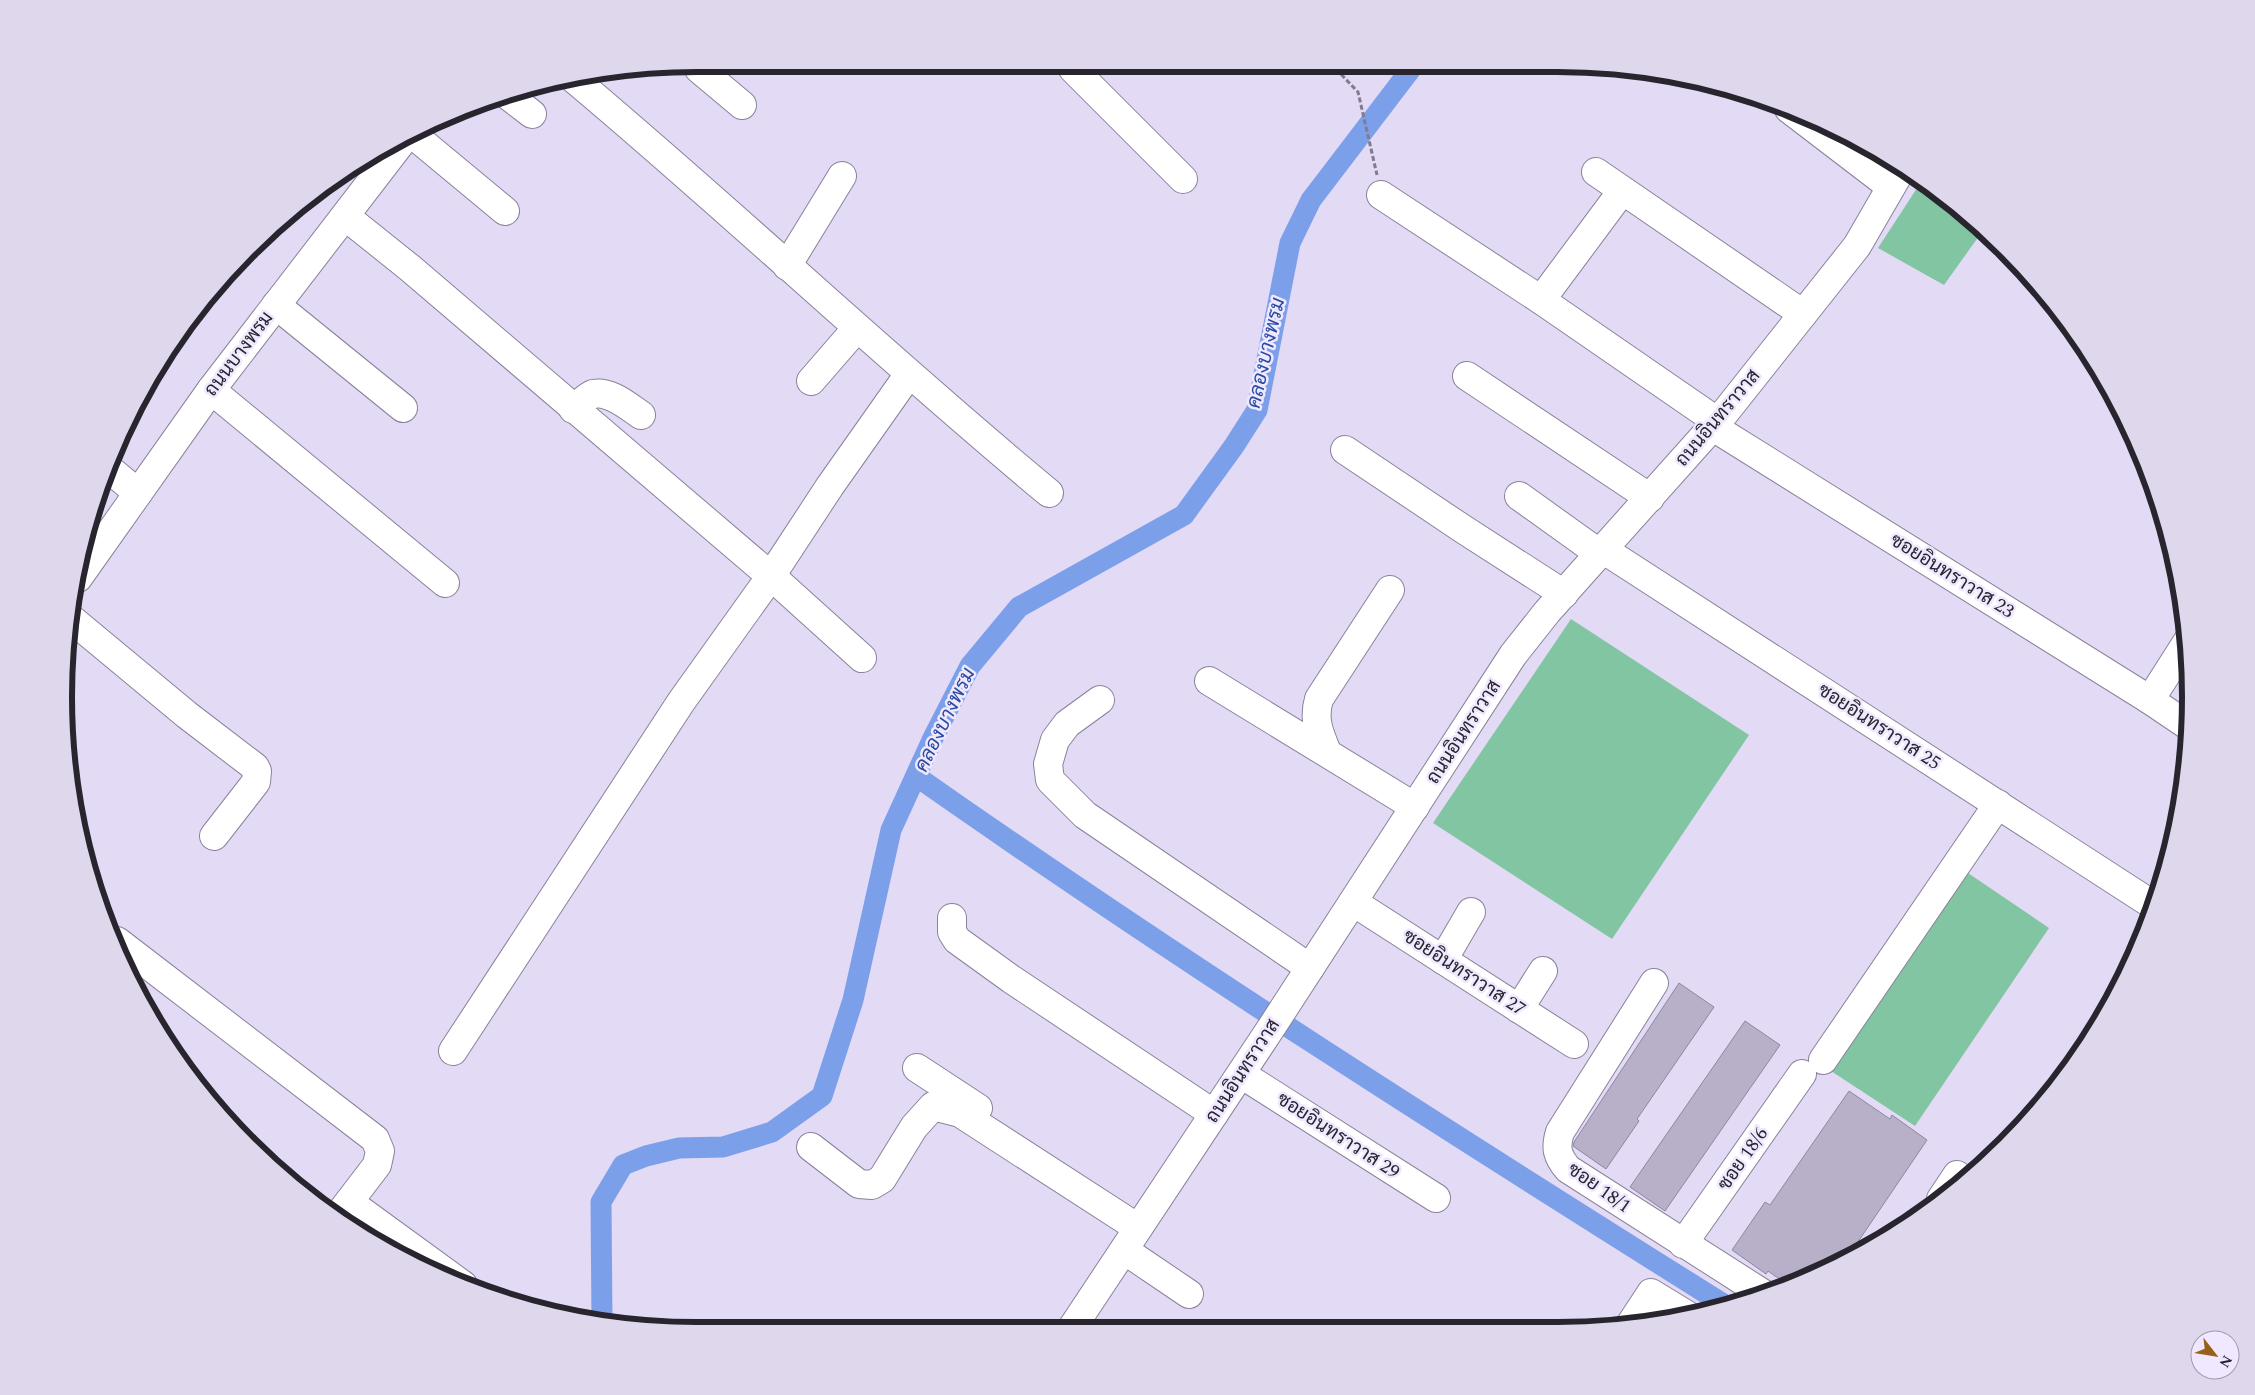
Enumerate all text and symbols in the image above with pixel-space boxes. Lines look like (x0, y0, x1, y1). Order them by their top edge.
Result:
water label: คลองบางพรม (1239, 295, 1293, 411)
street label: ถนนบางพรม (197, 305, 281, 403)
street label: ถนนอินทราวาส (1669, 363, 1767, 473)
street label: ซอยอินทราวาส 23 (1884, 526, 2020, 626)
water label: คลองบางพรม (907, 663, 983, 777)
street label: ถนนอินทราวาส (1419, 674, 1509, 790)
street label: ซอยอินทราวาส 25 (1812, 676, 1946, 778)
street label: ซอยอินทราวาส 27 (1397, 922, 1531, 1024)
street label: ถนนอินทราวาส (1198, 1013, 1288, 1129)
street label: ซอยอินทราวาส 29 (1271, 1085, 1405, 1187)
street label: ซอย 18/6 (1711, 1121, 1775, 1197)
street label: ซอย 18/1 (1561, 1156, 1637, 1220)
north arrow (2190, 1330, 2240, 1380)
text: N (2214, 1351, 2238, 1372)

